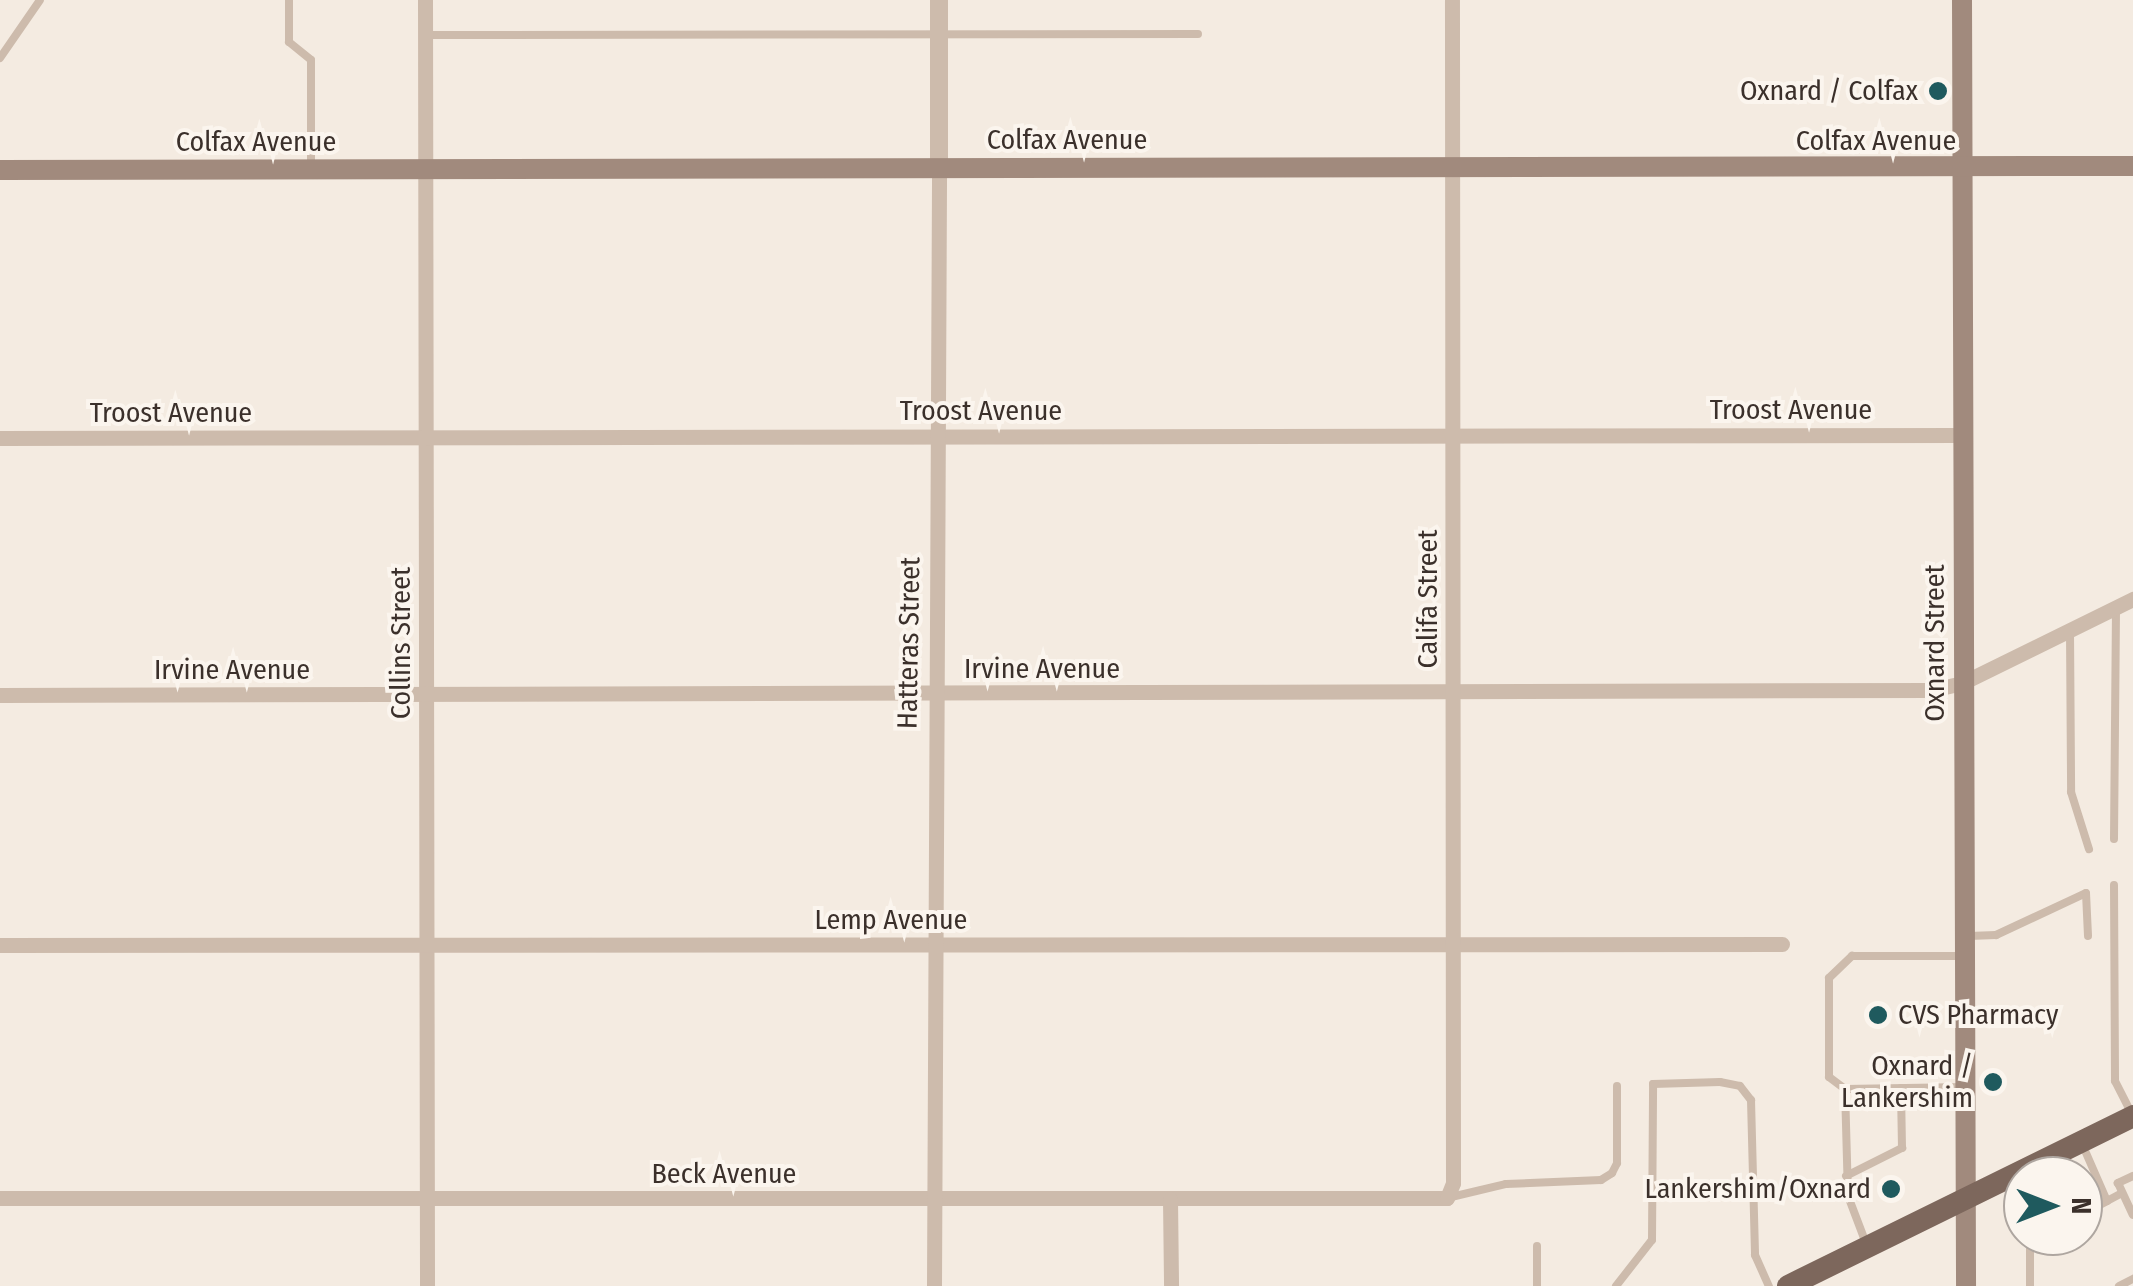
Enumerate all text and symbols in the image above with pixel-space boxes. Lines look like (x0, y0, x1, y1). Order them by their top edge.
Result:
place label: Oxnard / Colfax (1740, 74, 1918, 108)
marker: Oxnard / Colfax (1927, 80, 1949, 102)
street label: Colfax Avenue (987, 123, 1147, 157)
street label: Colfax Avenue (1796, 124, 1956, 158)
street label: Colfax Avenue (176, 125, 336, 159)
street label: Troost Avenue (1710, 393, 1872, 427)
street label: Troost Avenue (900, 394, 1062, 428)
street label: Troost Avenue (90, 396, 252, 430)
street label: Califa Street (1411, 530, 1445, 668)
street label: Hatteras Street (891, 557, 927, 729)
street label: Oxnard Street (1918, 564, 1952, 722)
street label: Collins Street (384, 567, 418, 719)
street label: Irvine Avenue (964, 652, 1120, 686)
street label: Irvine Avenue (154, 653, 310, 687)
street label: Lemp Avenue (815, 903, 967, 937)
place label: CVS Pharmacy (1898, 998, 2059, 1032)
marker: CVS Pharmacy (1867, 1004, 1889, 1026)
place label: Oxnard / Lankershim (1841, 1049, 1973, 1115)
marker: Oxnard / Lankershim (1982, 1071, 2004, 1093)
north arrow (2003, 1156, 2103, 1256)
street label: Beck Avenue (652, 1157, 796, 1191)
place label: Lankershim/Oxnard (1644, 1172, 1871, 1206)
marker: Lankershim/Oxnard (1880, 1178, 1902, 1200)
text: N (2065, 1198, 2098, 1214)

